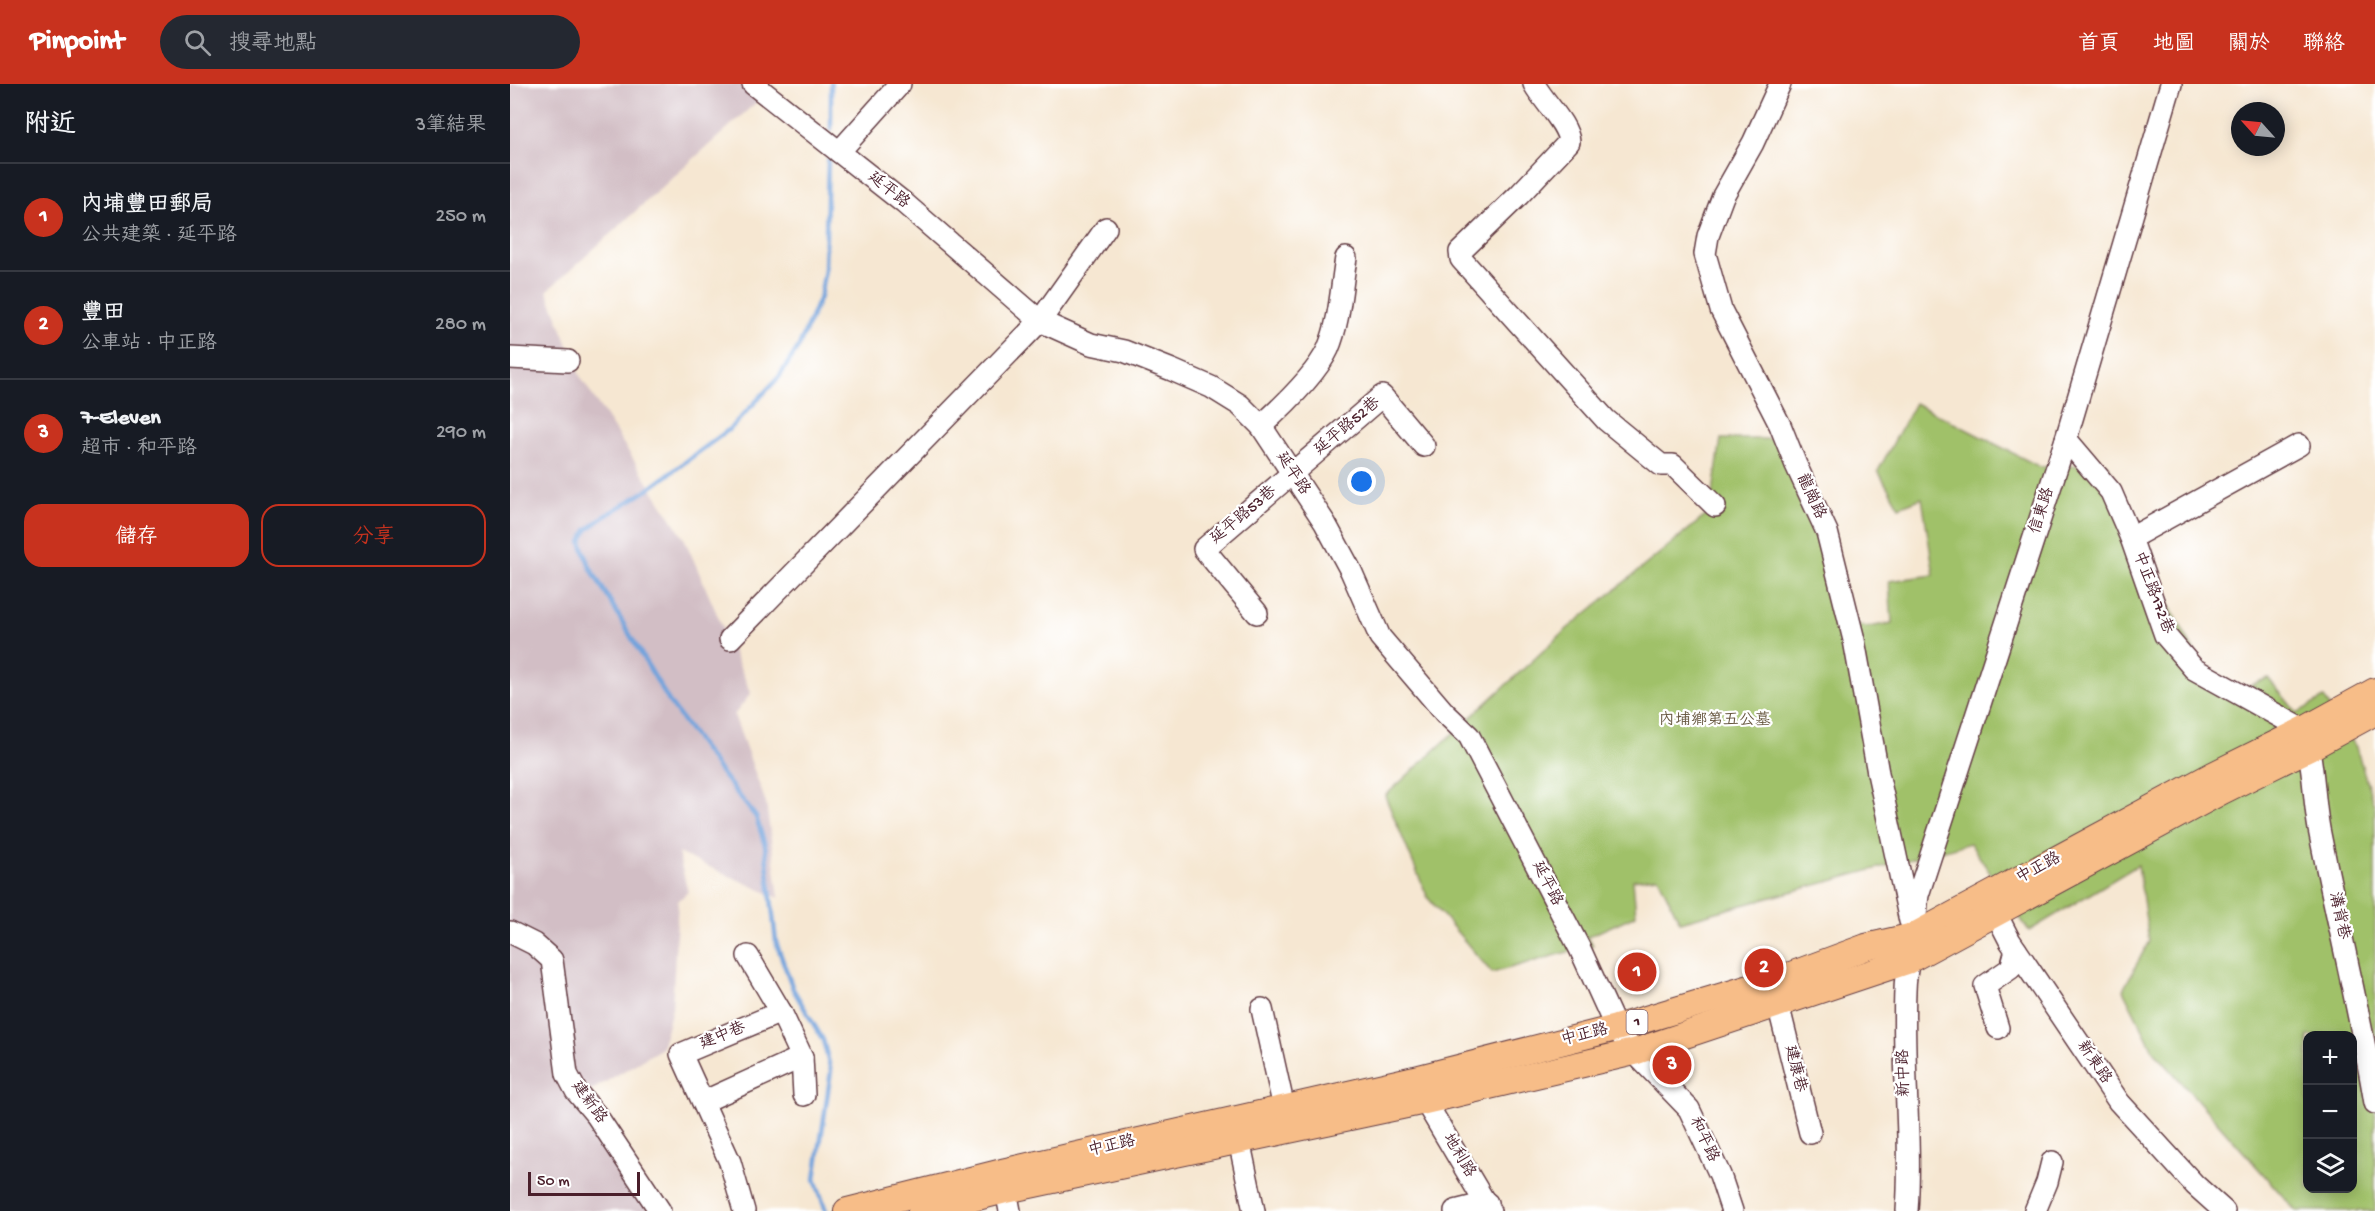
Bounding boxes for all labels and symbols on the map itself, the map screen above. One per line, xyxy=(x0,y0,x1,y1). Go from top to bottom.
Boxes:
north arrow xyxy=(2231,102,2285,156)
street label: 延平路 xyxy=(863,167,914,213)
street label: 延平路52巷 xyxy=(1310,392,1385,460)
street label: 延平路 xyxy=(1271,448,1315,499)
your location xyxy=(1347,467,1376,496)
street label: 龍崗路 xyxy=(1791,470,1831,523)
street label: 延平路53巷 xyxy=(1206,481,1281,549)
street label: 信東路 xyxy=(2025,485,2059,537)
street label: 中正路172巷 xyxy=(2128,548,2178,637)
park label: 內埔鄉第五公墓 xyxy=(1659,710,1771,731)
street label: 中正路 xyxy=(2012,848,2065,889)
street label: 延平路 xyxy=(1527,857,1567,910)
street label: 溝背巷 xyxy=(2324,890,2354,941)
pin: 2 xyxy=(1744,946,1784,990)
pin: 1 xyxy=(1618,950,1656,994)
road number: 1 xyxy=(1626,1010,1648,1034)
street label: 建中巷 xyxy=(696,1017,749,1055)
street label: 中正路 xyxy=(1559,1019,1611,1051)
street label: 新東路 xyxy=(2072,1037,2116,1088)
pin: 3 xyxy=(1652,1042,1692,1088)
street label: 建康巷 xyxy=(1779,1043,1811,1095)
street label: 新中路 xyxy=(1893,1049,1915,1097)
street label: 建新路 xyxy=(566,1077,611,1128)
street label: 和平路 xyxy=(1684,1113,1724,1166)
street label: 地利路 xyxy=(1437,1129,1480,1181)
street label: 中正路 xyxy=(1086,1130,1138,1162)
scale bar xyxy=(528,1169,640,1196)

